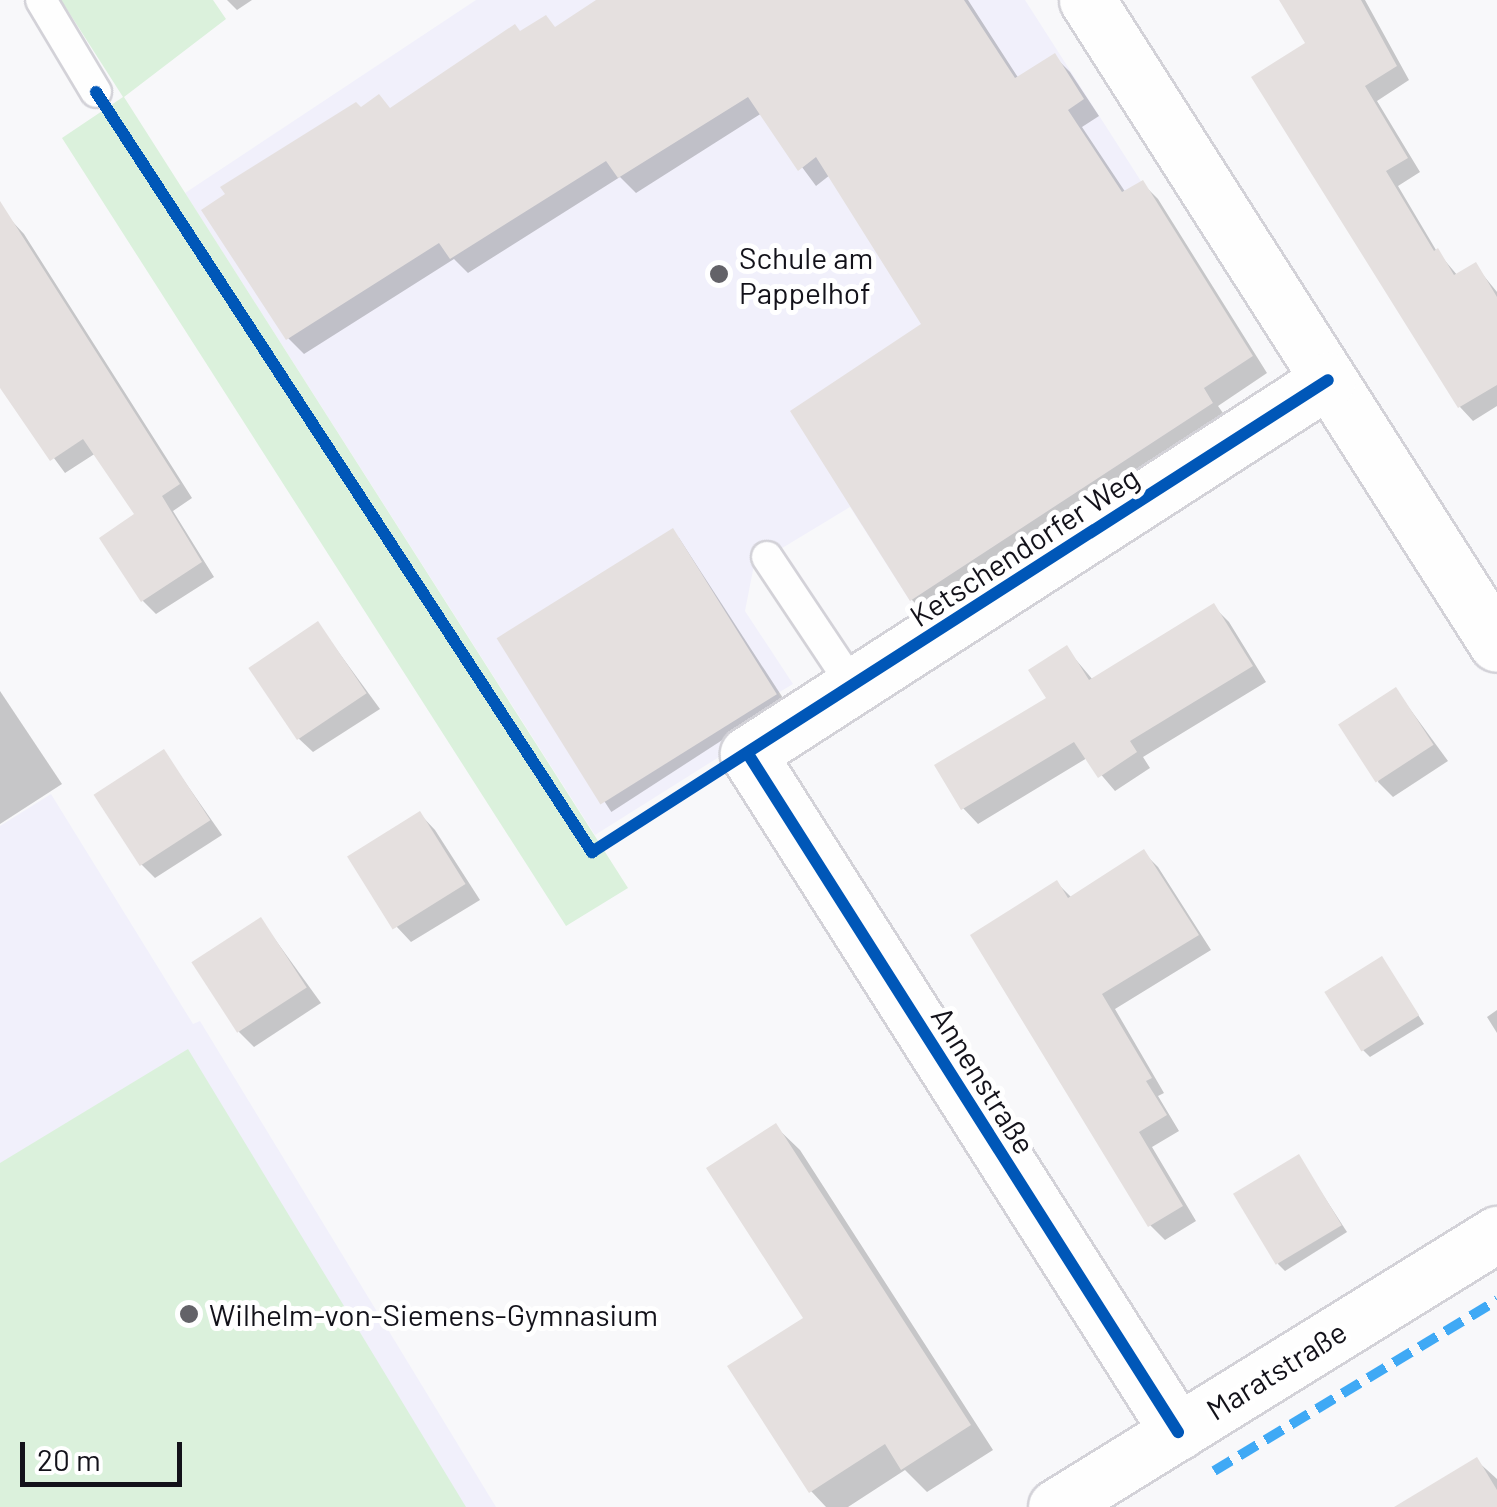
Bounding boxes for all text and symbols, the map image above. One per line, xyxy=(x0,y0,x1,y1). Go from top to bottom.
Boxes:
place label: Schule am Pappelhof xyxy=(739,239,873,310)
marker: Schule am Pappelhof xyxy=(708,263,730,285)
street label: Ketschendorfer Weg xyxy=(903,459,1145,633)
street label: Annenstraße xyxy=(925,1000,1043,1160)
place label: Wilhelm-von-Siemens-Gymnasium xyxy=(209,1296,658,1332)
marker: Wilhelm-von-Siemens-Gymnasium xyxy=(178,1303,200,1325)
street label: Maratstraße xyxy=(1199,1313,1353,1427)
scale bar xyxy=(25,1422,188,1484)
text: 20 m xyxy=(37,1441,101,1477)

